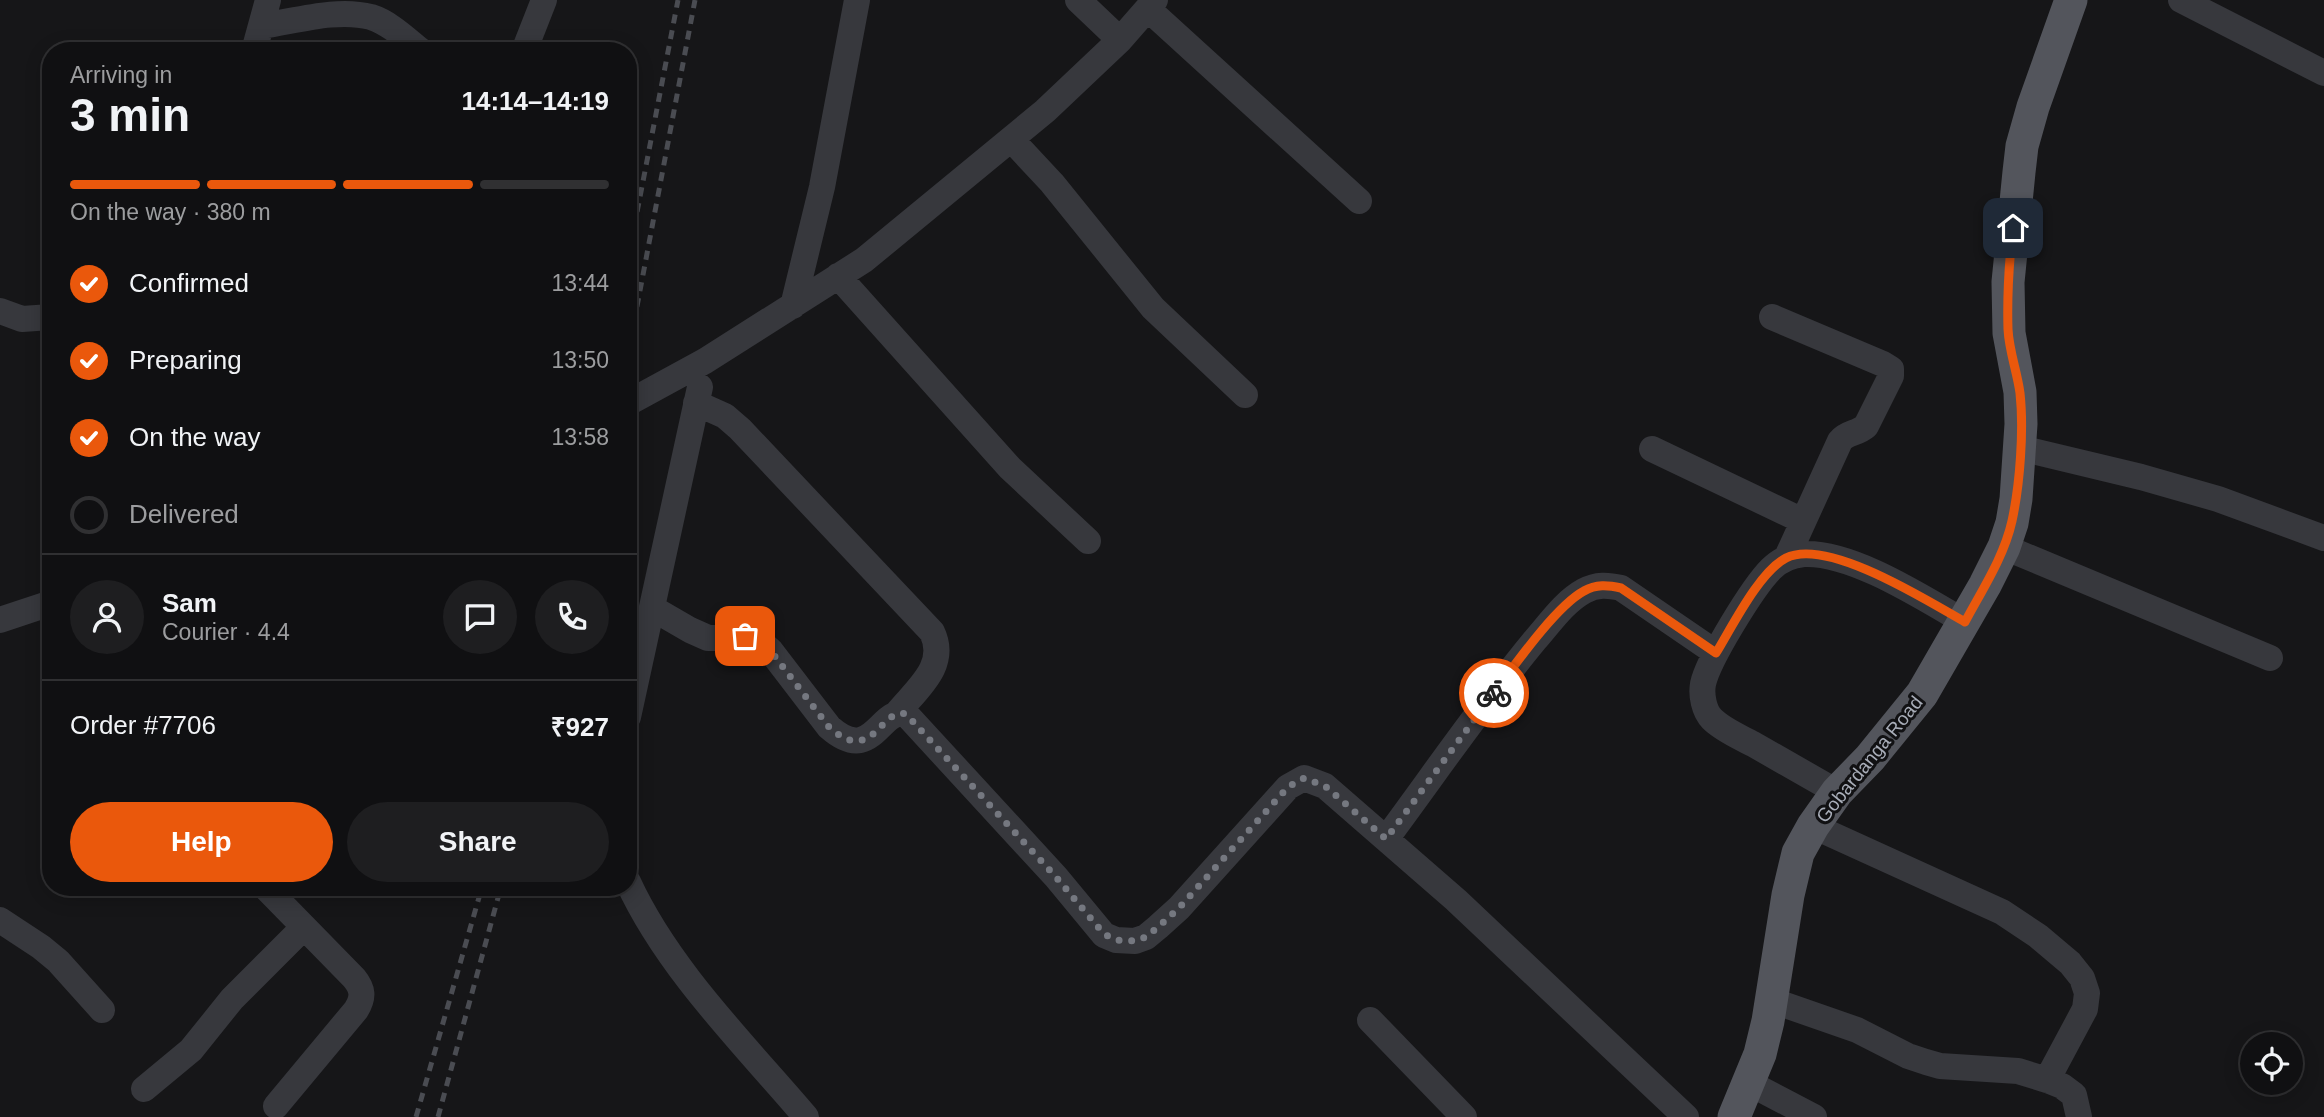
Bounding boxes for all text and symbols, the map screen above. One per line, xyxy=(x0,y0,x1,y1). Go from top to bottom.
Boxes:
text: Arriving in xyxy=(70,62,172,88)
text: 14:14–14:19 xyxy=(462,86,609,116)
text: 3 min xyxy=(70,89,190,141)
pin xyxy=(1983,198,2043,258)
text: On the way · 380 m xyxy=(70,199,271,225)
icon: home xyxy=(1994,209,2032,247)
icon: check xyxy=(70,265,108,303)
text: Confirmed xyxy=(129,268,249,298)
text: 13:44 xyxy=(551,270,609,296)
icon: check xyxy=(70,342,108,380)
text: Preparing xyxy=(129,345,242,375)
text: 13:50 xyxy=(551,347,609,373)
icon: check xyxy=(70,419,108,457)
text: On the way xyxy=(129,422,261,452)
text: 13:58 xyxy=(551,424,609,450)
text: Delivered xyxy=(129,499,239,529)
button: person xyxy=(70,580,144,654)
button: chat xyxy=(443,580,517,654)
button: phone xyxy=(535,580,609,654)
text: Sam xyxy=(162,588,217,618)
pin xyxy=(715,606,775,666)
icon: bag xyxy=(726,617,764,655)
text: Courier · 4.4 xyxy=(162,619,290,645)
courier xyxy=(1459,658,1529,728)
icon: bike xyxy=(1475,674,1513,712)
street label: Gobardanga Road xyxy=(1812,692,1927,827)
text: Order #7706 xyxy=(70,710,216,740)
text: ₹927 xyxy=(551,712,609,742)
button: Help xyxy=(70,802,333,882)
button: Share xyxy=(347,802,609,882)
map controls xyxy=(2240,1032,2303,1095)
button: locate xyxy=(2240,1032,2303,1095)

